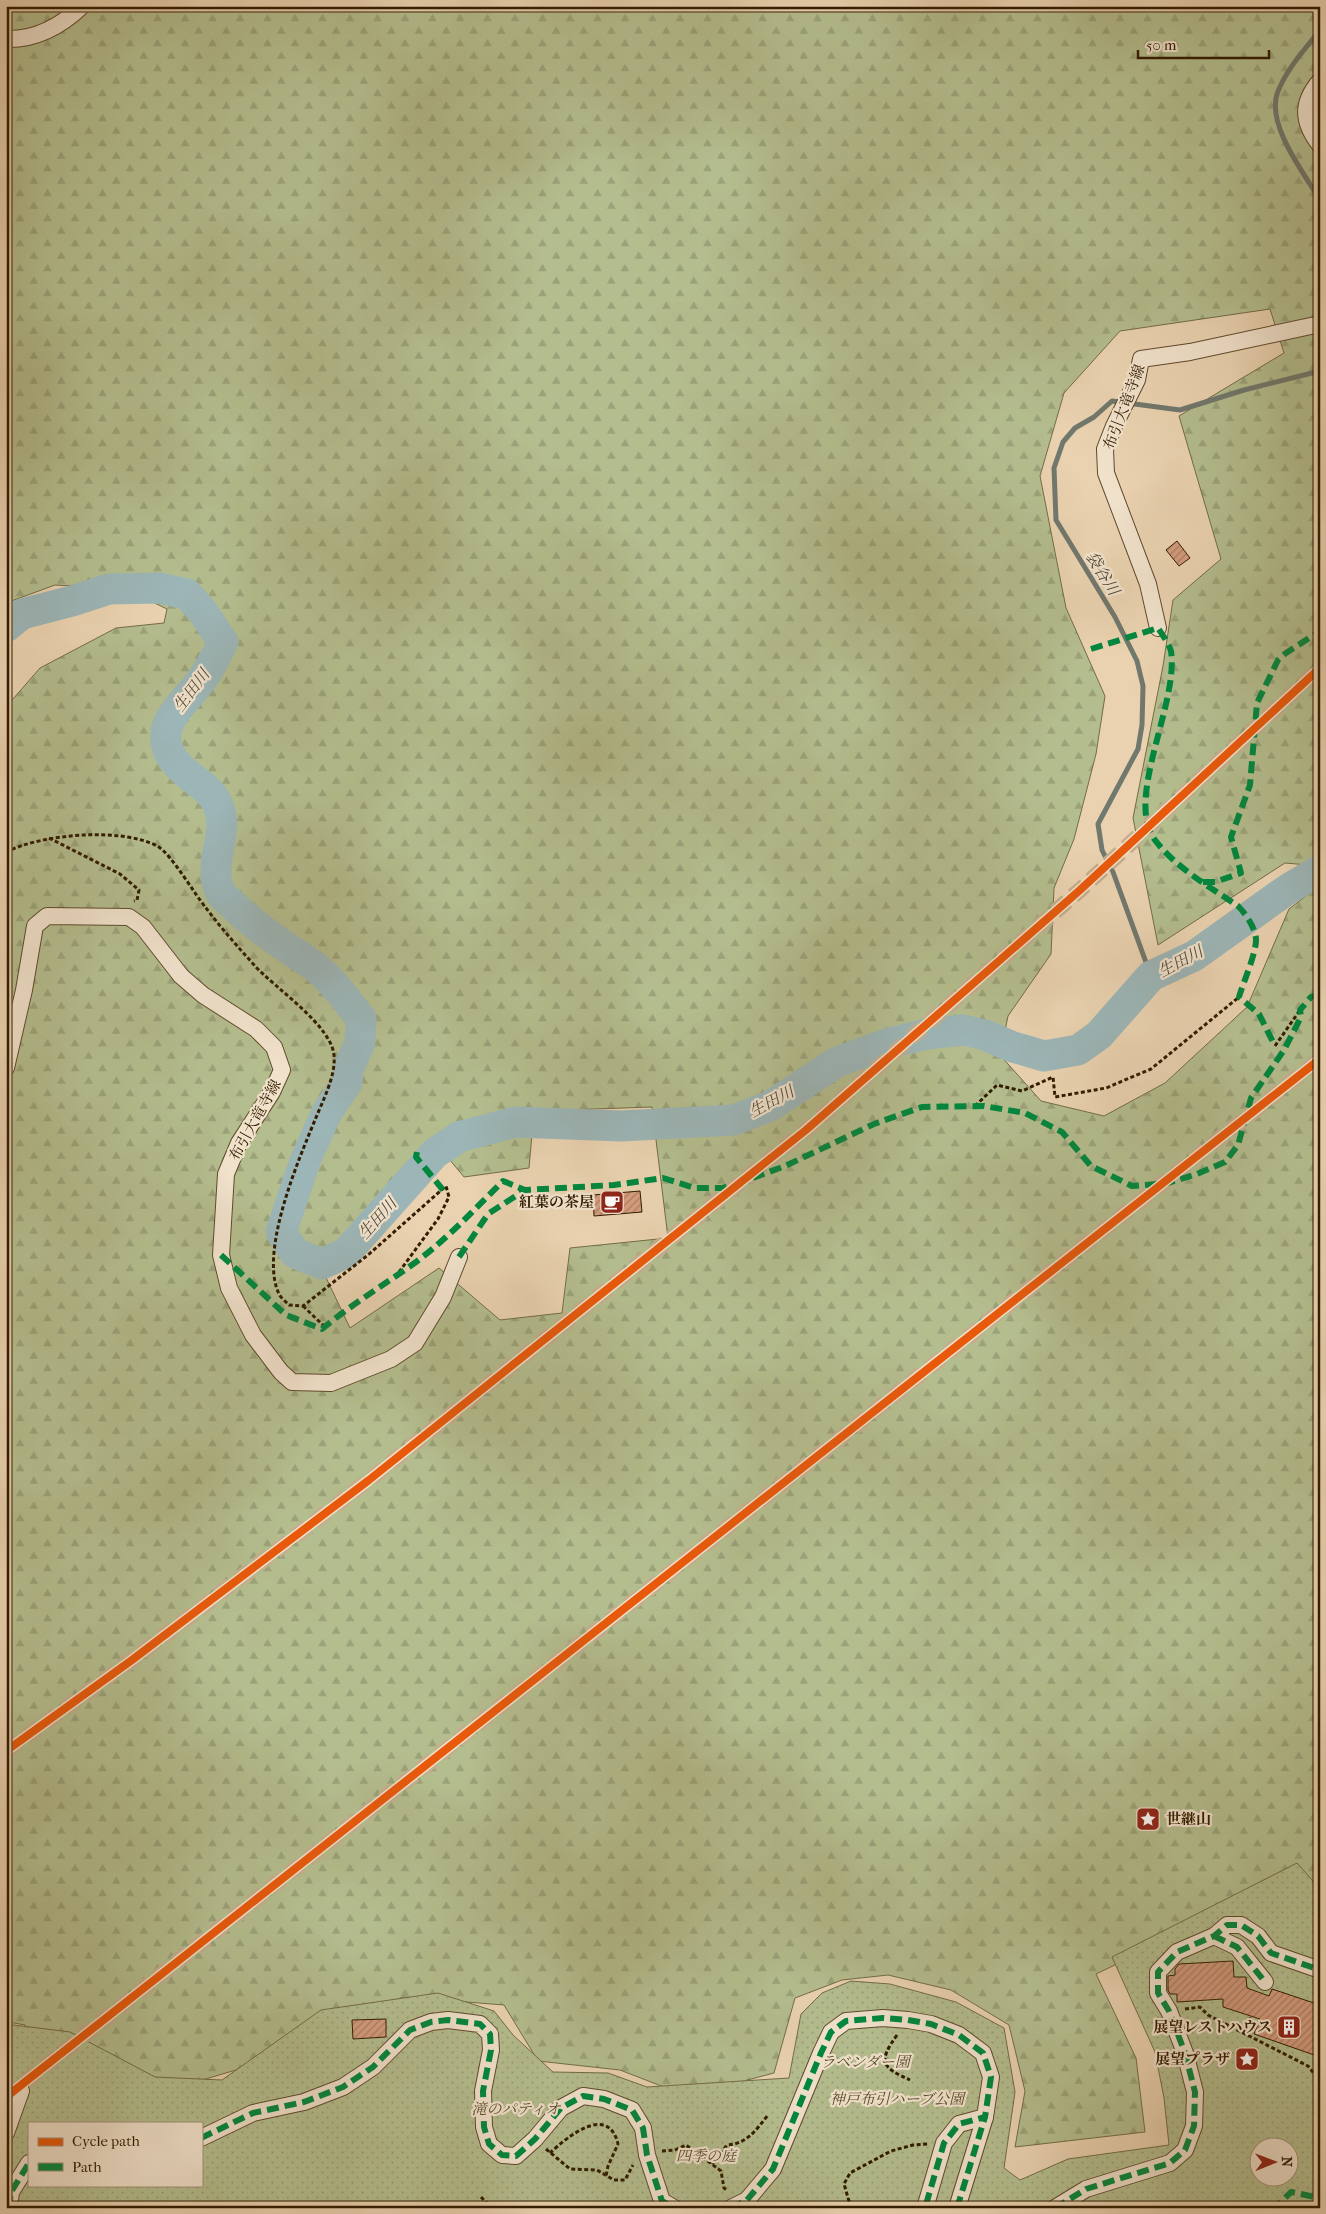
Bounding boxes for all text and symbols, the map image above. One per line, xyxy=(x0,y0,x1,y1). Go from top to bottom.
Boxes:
scale bar xyxy=(1138,28,1270,60)
text: 50 m xyxy=(1146,36,1177,54)
street label: 布引大竜寺線 xyxy=(1099,362,1149,452)
water label: 袋谷川 xyxy=(1082,548,1124,600)
water label: 生田川 xyxy=(169,664,215,715)
water label: 生田川 xyxy=(1155,941,1208,981)
street label: 布引大竜寺線 xyxy=(225,1076,285,1164)
water label: 生田川 xyxy=(746,1081,799,1121)
cafe icon: 紅葉の茶屋 xyxy=(599,1189,625,1215)
water label: 生田川 xyxy=(354,1193,402,1243)
place label: 紅葉の茶屋 xyxy=(519,1193,594,1211)
place icon: 世継山 xyxy=(1135,1806,1161,1832)
place label: 世継山 xyxy=(1166,1810,1211,1828)
building icon: 展望レストハウス xyxy=(1276,2014,1302,2040)
place label: 展望レストハウス xyxy=(1153,2018,1272,2036)
place icon: 展望プラザ xyxy=(1234,2046,1260,2072)
place label: 展望プラザ xyxy=(1155,2050,1230,2068)
park label: ラベンダー園 xyxy=(820,2053,913,2071)
park label: 神戸布引ハーブ公園 xyxy=(830,2090,967,2108)
park label: 滝のパティオ xyxy=(472,2100,561,2118)
legend xyxy=(28,2122,202,2186)
text: Cycle path xyxy=(72,2132,140,2150)
north arrow xyxy=(1248,2136,1298,2186)
park label: 四季の庭 xyxy=(676,2147,738,2165)
text: N xyxy=(1278,2156,1295,2168)
text: Path xyxy=(72,2158,102,2176)

